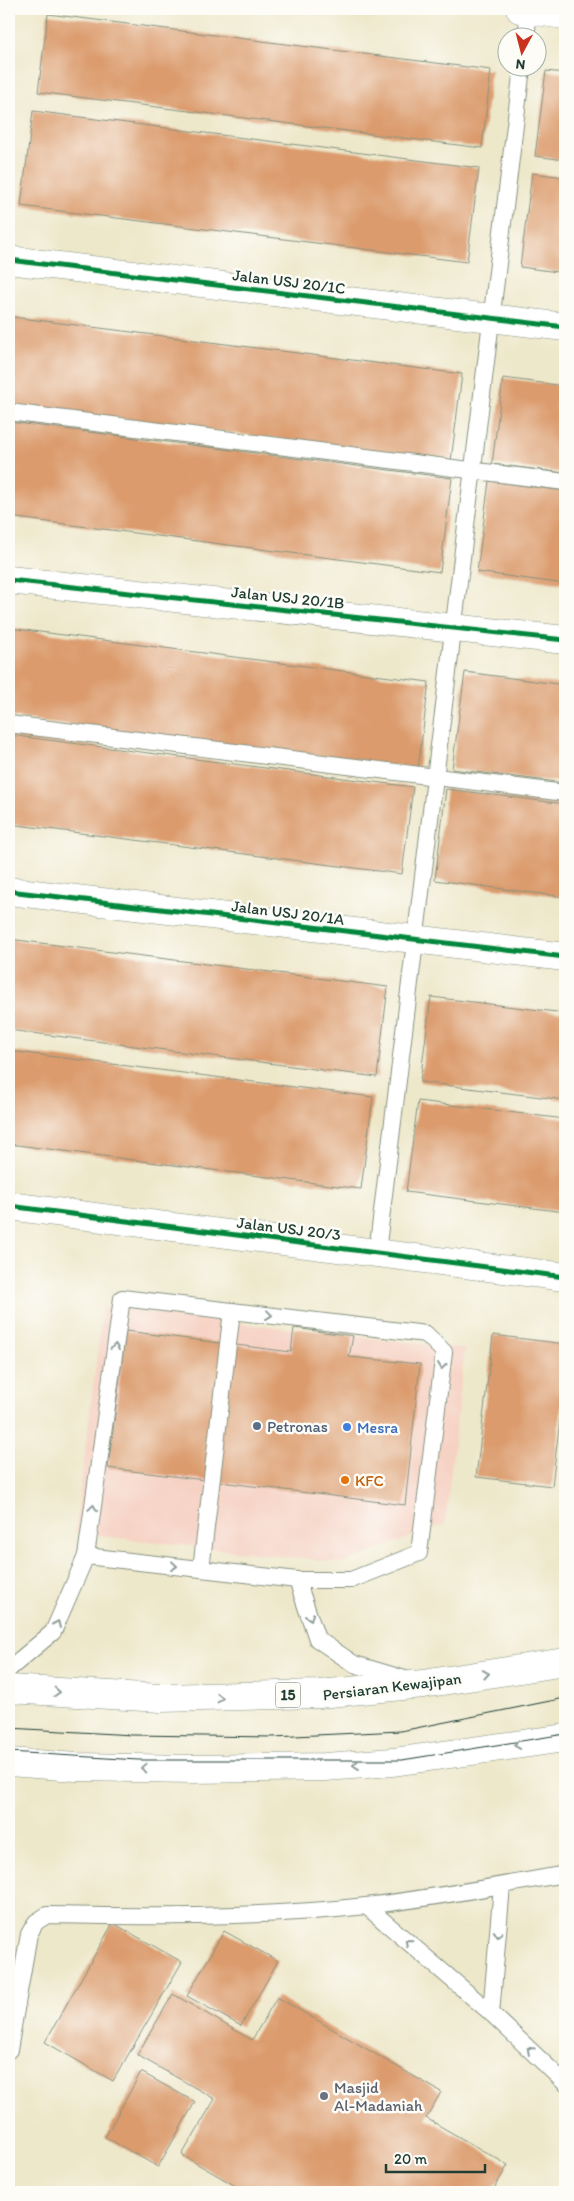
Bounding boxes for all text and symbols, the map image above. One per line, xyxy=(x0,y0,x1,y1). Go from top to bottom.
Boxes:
north arrow xyxy=(496,28,546,78)
text: N xyxy=(515,55,526,73)
street label: Jalan USJ 20/1C xyxy=(231,265,346,298)
street label: Jalan USJ 20/1B xyxy=(230,582,345,613)
street label: Jalan USJ 20/1A xyxy=(230,896,345,929)
street label: Jalan USJ 20/3 xyxy=(236,1213,342,1244)
one-way arrow xyxy=(265,1309,273,1320)
one-way arrow xyxy=(109,1343,120,1351)
one-way arrow xyxy=(437,1362,448,1370)
place label: Petronas xyxy=(267,1417,328,1436)
place label: Mesra xyxy=(357,1418,398,1437)
marker: Petronas xyxy=(251,1420,263,1432)
marker: Mesra xyxy=(341,1421,353,1433)
place label: KFC xyxy=(355,1471,384,1490)
marker: KFC xyxy=(339,1474,351,1486)
one-way arrow xyxy=(87,1504,98,1512)
one-way arrow xyxy=(171,1560,179,1571)
one-way arrow xyxy=(304,1612,314,1621)
one-way arrow xyxy=(50,1620,61,1629)
street label: Persiaran Kewajipan xyxy=(322,1669,463,1704)
one-way arrow xyxy=(482,1670,490,1680)
road number: 15 xyxy=(276,1682,300,1708)
one-way arrow xyxy=(54,1686,62,1697)
one-way arrow xyxy=(216,1692,224,1703)
one-way arrow xyxy=(513,1739,521,1750)
one-way arrow xyxy=(351,1759,359,1770)
one-way arrow xyxy=(140,1763,148,1773)
one-way arrow xyxy=(493,1931,504,1939)
one-way arrow xyxy=(405,1939,414,1948)
one-way arrow xyxy=(526,2047,535,2056)
place label: Masjid Al-Madaniah xyxy=(334,2078,423,2115)
marker: Masjid Al-Madaniah xyxy=(318,2090,330,2102)
scale bar xyxy=(386,2141,485,2173)
text: 20 m xyxy=(394,2150,428,2168)

